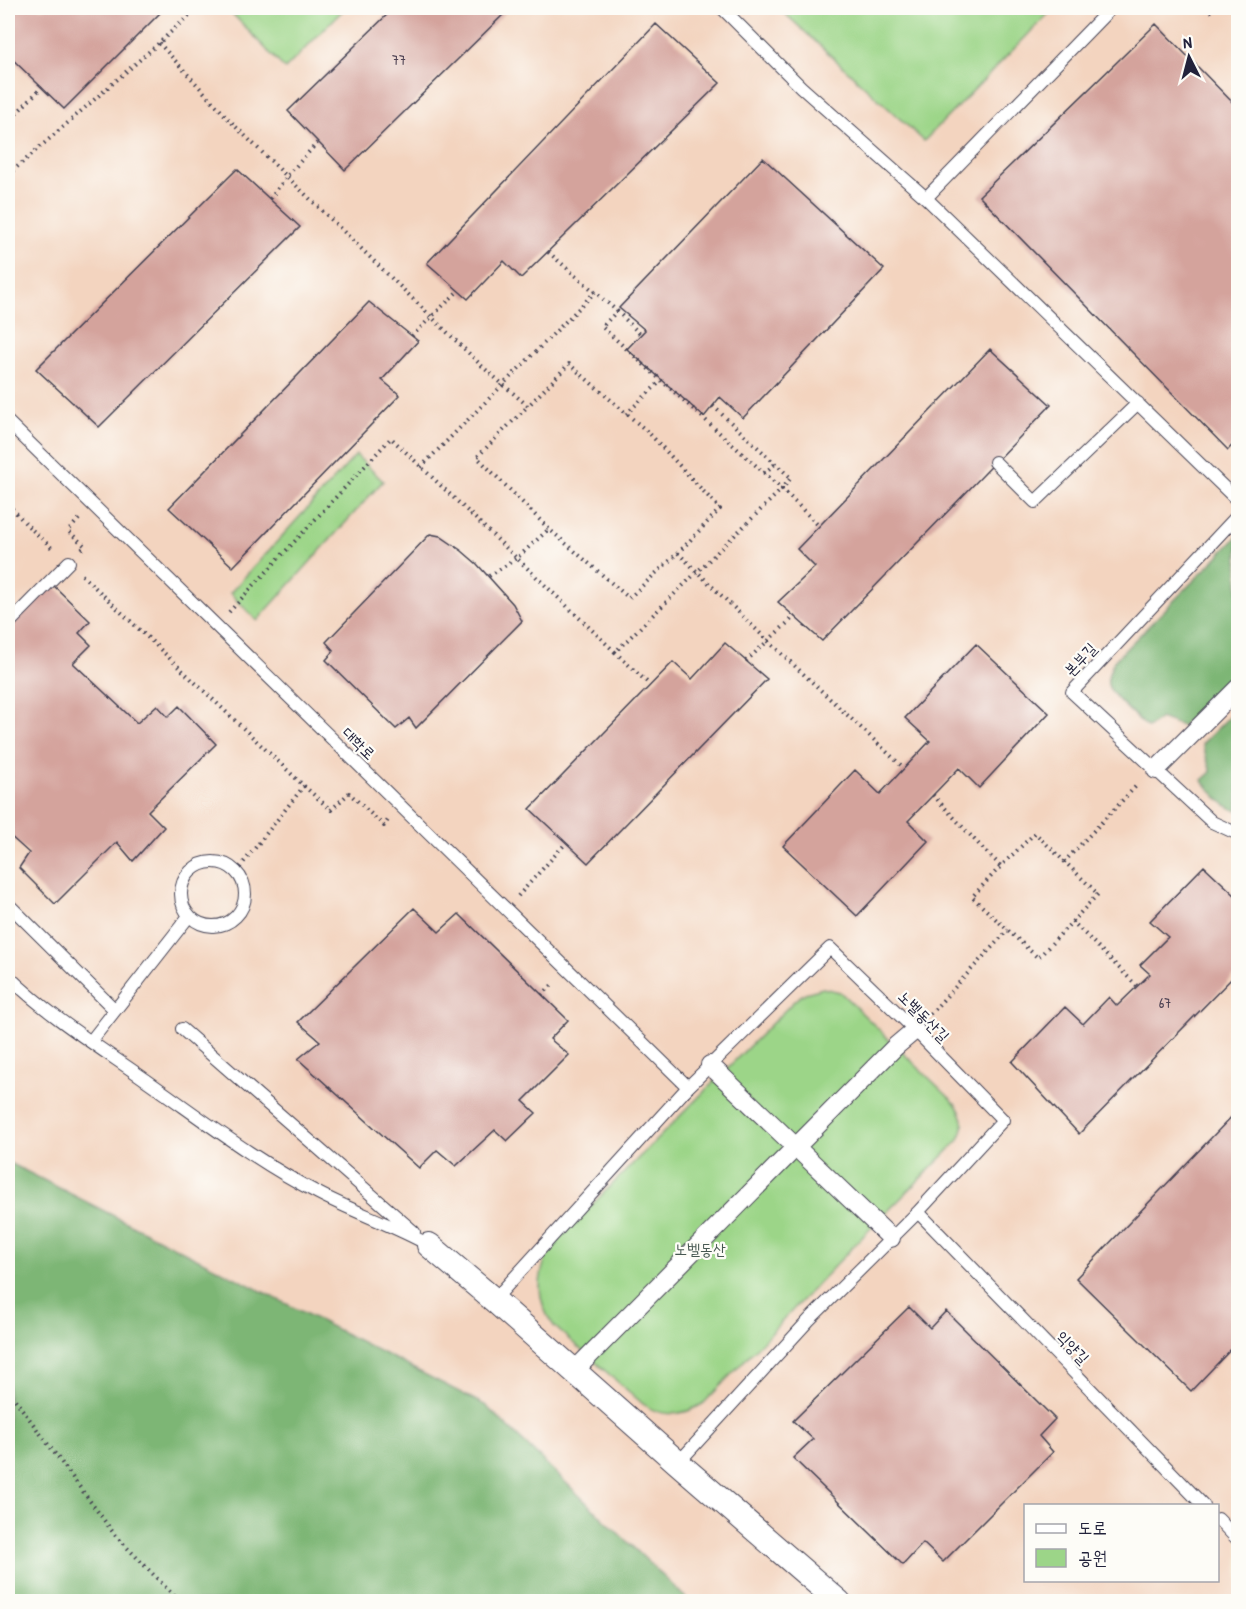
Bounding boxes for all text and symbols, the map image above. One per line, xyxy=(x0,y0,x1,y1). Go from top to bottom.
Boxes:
north arrow xyxy=(1159,27,1219,87)
text: N xyxy=(1182,31,1193,53)
house number: 77 xyxy=(392,50,406,69)
street label: 본부길 xyxy=(1059,637,1101,681)
street label: 대학로 xyxy=(337,722,381,764)
street label: 노벨동산길 xyxy=(893,985,955,1047)
house number: 67 xyxy=(1159,993,1171,1012)
park label: 노벨동산 xyxy=(674,1238,726,1260)
street label: 익양길 xyxy=(1052,1325,1094,1369)
legend xyxy=(1024,1504,1219,1582)
text: 도로 xyxy=(1078,1515,1107,1540)
text: 공원 xyxy=(1078,1545,1107,1570)

